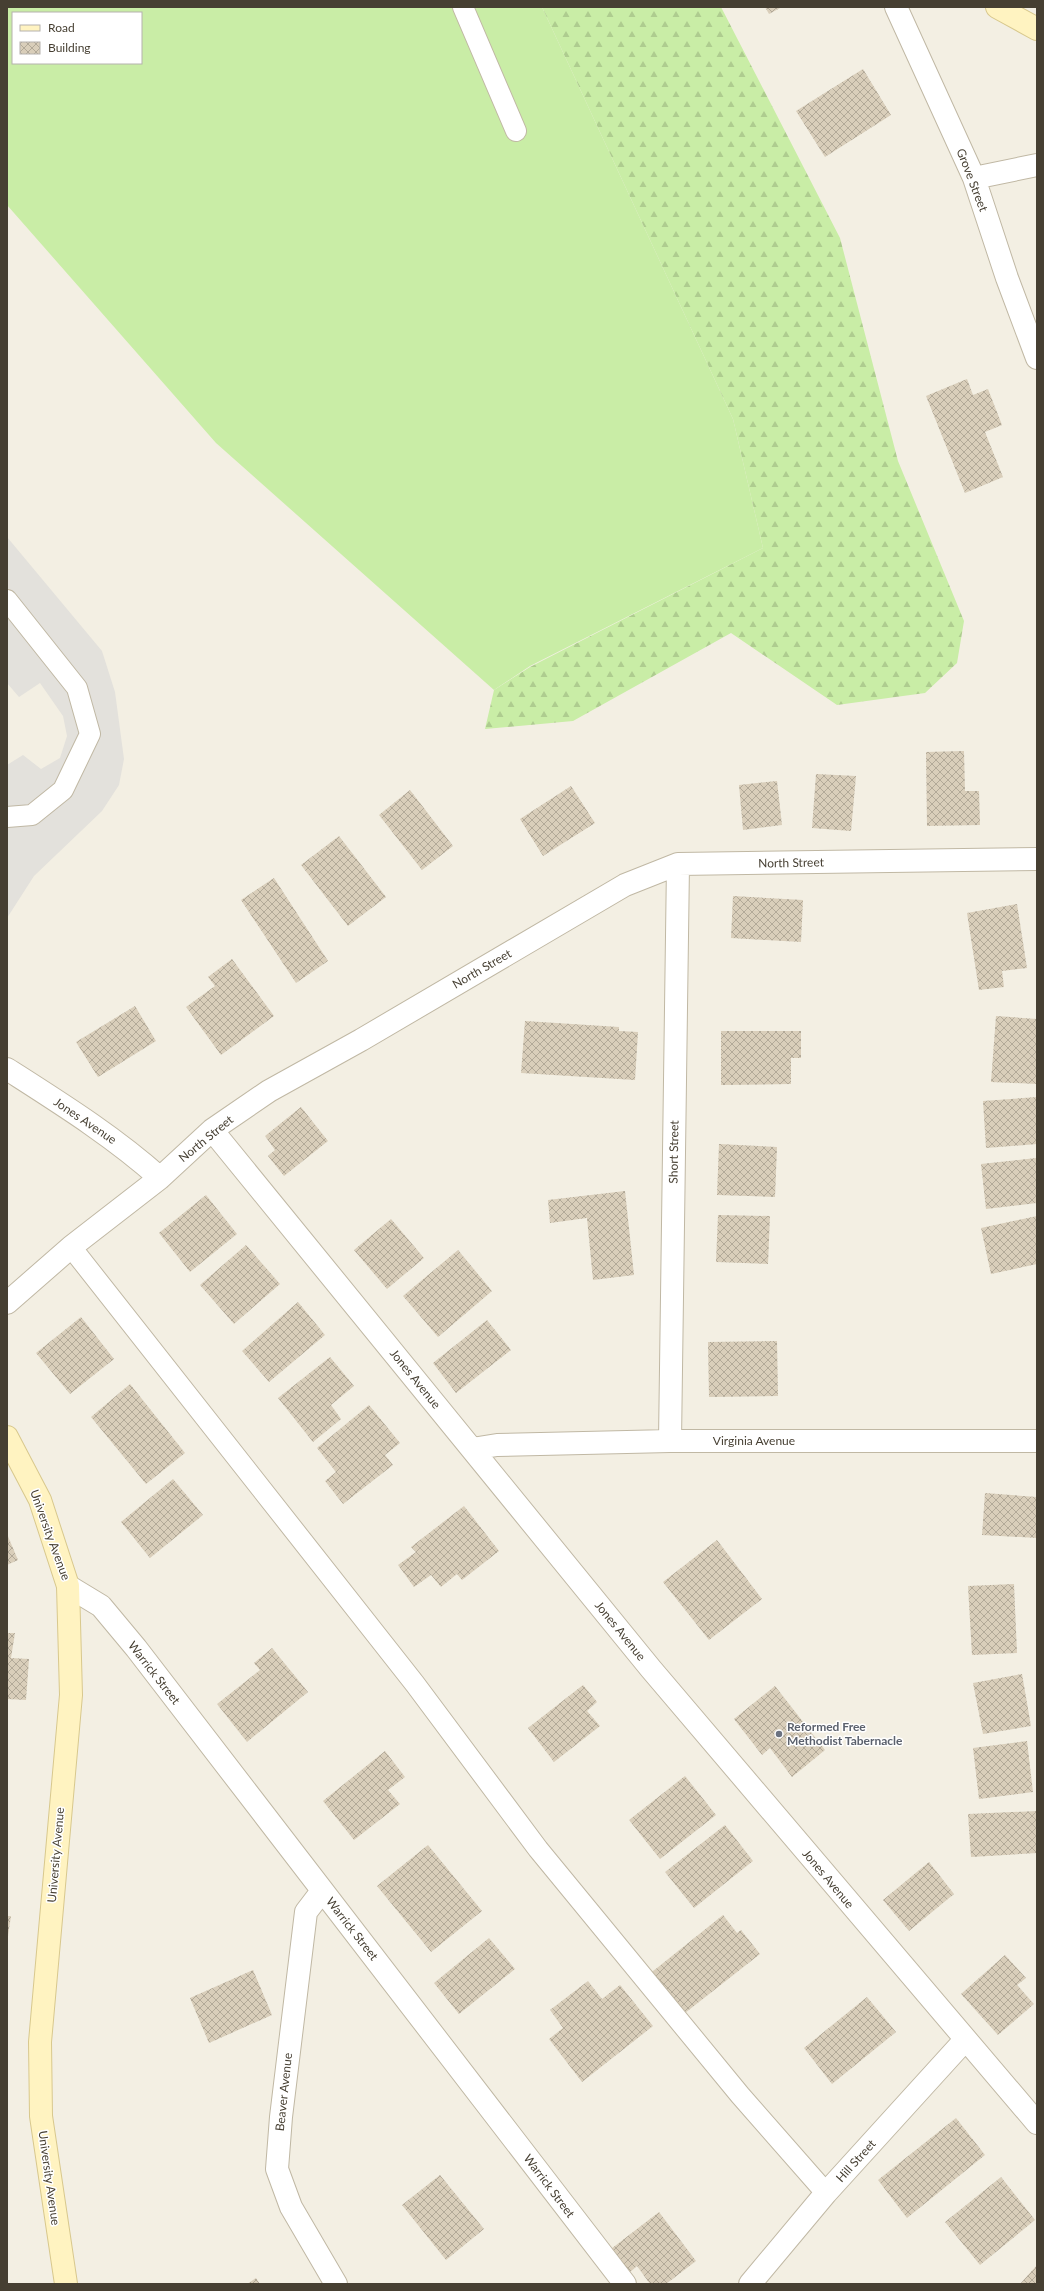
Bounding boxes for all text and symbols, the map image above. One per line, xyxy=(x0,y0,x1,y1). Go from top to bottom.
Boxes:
legend xyxy=(12,12,142,64)
text: Road xyxy=(48,20,75,35)
text: Building xyxy=(48,40,91,55)
street label: Grove Street xyxy=(954,146,992,214)
street label: North Street xyxy=(758,854,825,871)
street label: North Street xyxy=(449,945,515,992)
street label: Jones Avenue xyxy=(51,1094,119,1147)
street label: North Street xyxy=(175,1112,237,1165)
street label: Short Street xyxy=(665,1120,682,1184)
street label: Jones Avenue xyxy=(387,1346,444,1411)
street label: Virginia Avenue xyxy=(713,1433,795,1448)
street label: University Avenue xyxy=(27,1487,74,1582)
street label: Jones Avenue xyxy=(592,1598,649,1663)
street label: Warrick Street xyxy=(125,1638,184,1708)
place label: Reformed Free Methodist Tabernacle xyxy=(787,1719,903,1748)
marker: Reformed Free Methodist Tabernacle xyxy=(774,1729,784,1739)
street label: University Avenue xyxy=(44,1807,67,1903)
street label: Jones Avenue xyxy=(799,1846,857,1911)
street label: Warrick Street xyxy=(323,1894,382,1964)
street label: Beaver Avenue xyxy=(272,2052,295,2132)
street label: University Avenue xyxy=(35,2130,64,2226)
street label: Hill Street xyxy=(833,2136,879,2185)
street label: Warrick Street xyxy=(521,2151,579,2221)

